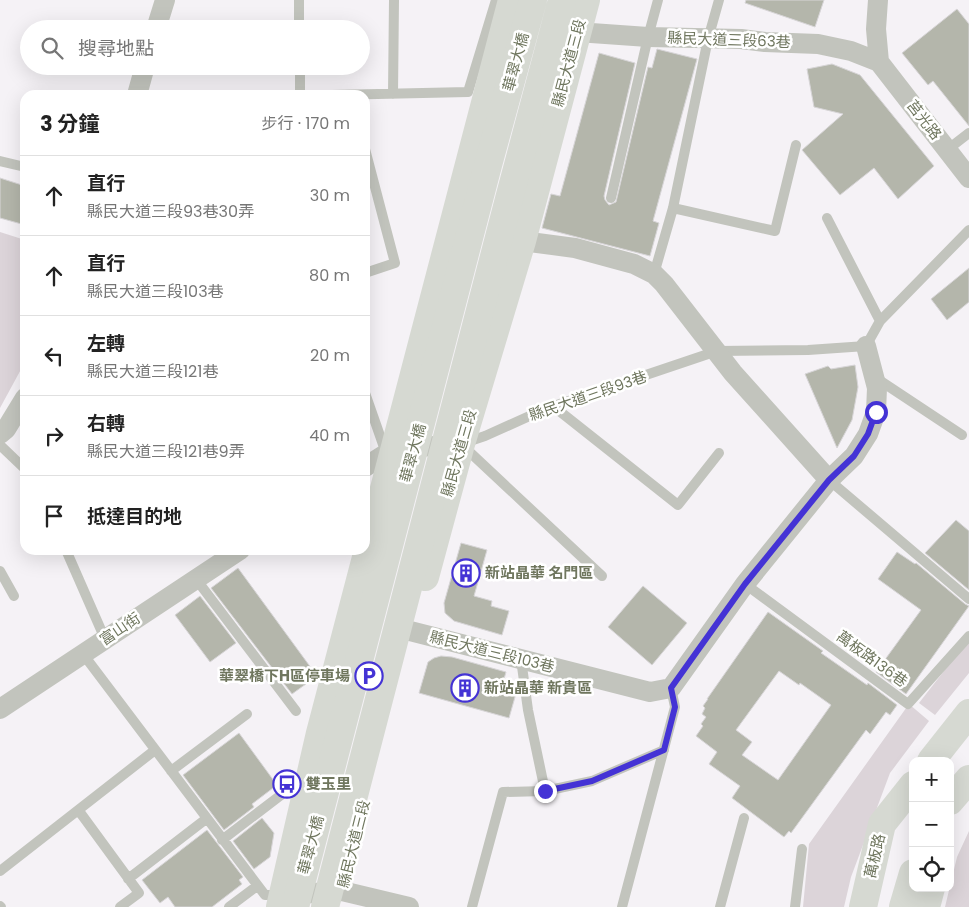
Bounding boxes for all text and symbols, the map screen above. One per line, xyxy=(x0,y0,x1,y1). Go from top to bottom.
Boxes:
street label: 縣民大道三段 xyxy=(547,17,590,109)
search box xyxy=(20,20,370,75)
street label: 縣民大道三段63巷 xyxy=(667,27,791,52)
street label: 華翠大橋 xyxy=(498,30,533,94)
icon: search xyxy=(38,34,66,62)
text: 搜尋地點 xyxy=(78,35,154,62)
street label: 莒光路 xyxy=(902,95,947,144)
text: 3 分鐘 xyxy=(40,109,99,138)
text: 步行 · 170 m xyxy=(261,112,350,135)
text: 直行 xyxy=(87,170,125,197)
icon: ahead xyxy=(40,182,68,210)
text: 30 m xyxy=(310,184,350,207)
text: 縣民大道三段93巷30弄 xyxy=(87,200,254,223)
text: 直行 xyxy=(87,250,125,277)
icon: ahead xyxy=(40,262,68,290)
text: 80 m xyxy=(309,264,350,287)
text: 縣民大道三段103巷 xyxy=(87,280,224,303)
text: 左轉 xyxy=(87,330,125,357)
icon: left xyxy=(40,342,68,370)
text: 20 m xyxy=(310,344,350,367)
text: 縣民大道三段121巷 xyxy=(87,360,218,383)
street label: 縣民大道三段93巷 xyxy=(526,366,650,426)
route start xyxy=(865,401,888,424)
street label: 縣民大道三段 xyxy=(436,407,481,499)
text: 右轉 xyxy=(87,410,125,437)
street label: 華翠大橋 xyxy=(395,421,430,485)
icon: right xyxy=(40,422,68,450)
text: 40 m xyxy=(309,424,350,447)
text: 縣民大道三段121巷9弄 xyxy=(87,440,245,463)
icon: arrive xyxy=(40,502,68,530)
text: 抵達目的地 xyxy=(87,503,182,530)
building icon: 新站晶華 名門區 xyxy=(451,558,481,588)
place label: 新站晶華 名門區 xyxy=(485,562,593,583)
street label: 富山街 xyxy=(95,607,144,650)
street label: 縣民大道三段103巷 xyxy=(427,626,557,677)
street label: 萬板路136巷 xyxy=(832,626,912,692)
parking icon: 華翠橋下H區停車場 xyxy=(354,661,384,691)
place label: 華翠橋下H區停車場 xyxy=(219,665,350,686)
building icon: 新站晶華 新貴區 xyxy=(450,673,480,703)
place label: 新站晶華 新貴區 xyxy=(484,677,592,698)
map controls xyxy=(909,757,954,892)
button: + xyxy=(909,757,954,802)
bus stop icon: 雙玉里 xyxy=(272,769,302,799)
place label: 雙玉里 xyxy=(306,773,351,794)
route end xyxy=(534,780,557,803)
street label: 縣民大道三段 xyxy=(332,798,375,890)
button: − xyxy=(909,802,954,847)
street label: 華翠大橋 xyxy=(293,813,328,877)
street label: 萬板路 xyxy=(859,832,890,880)
button: locate xyxy=(909,847,954,892)

